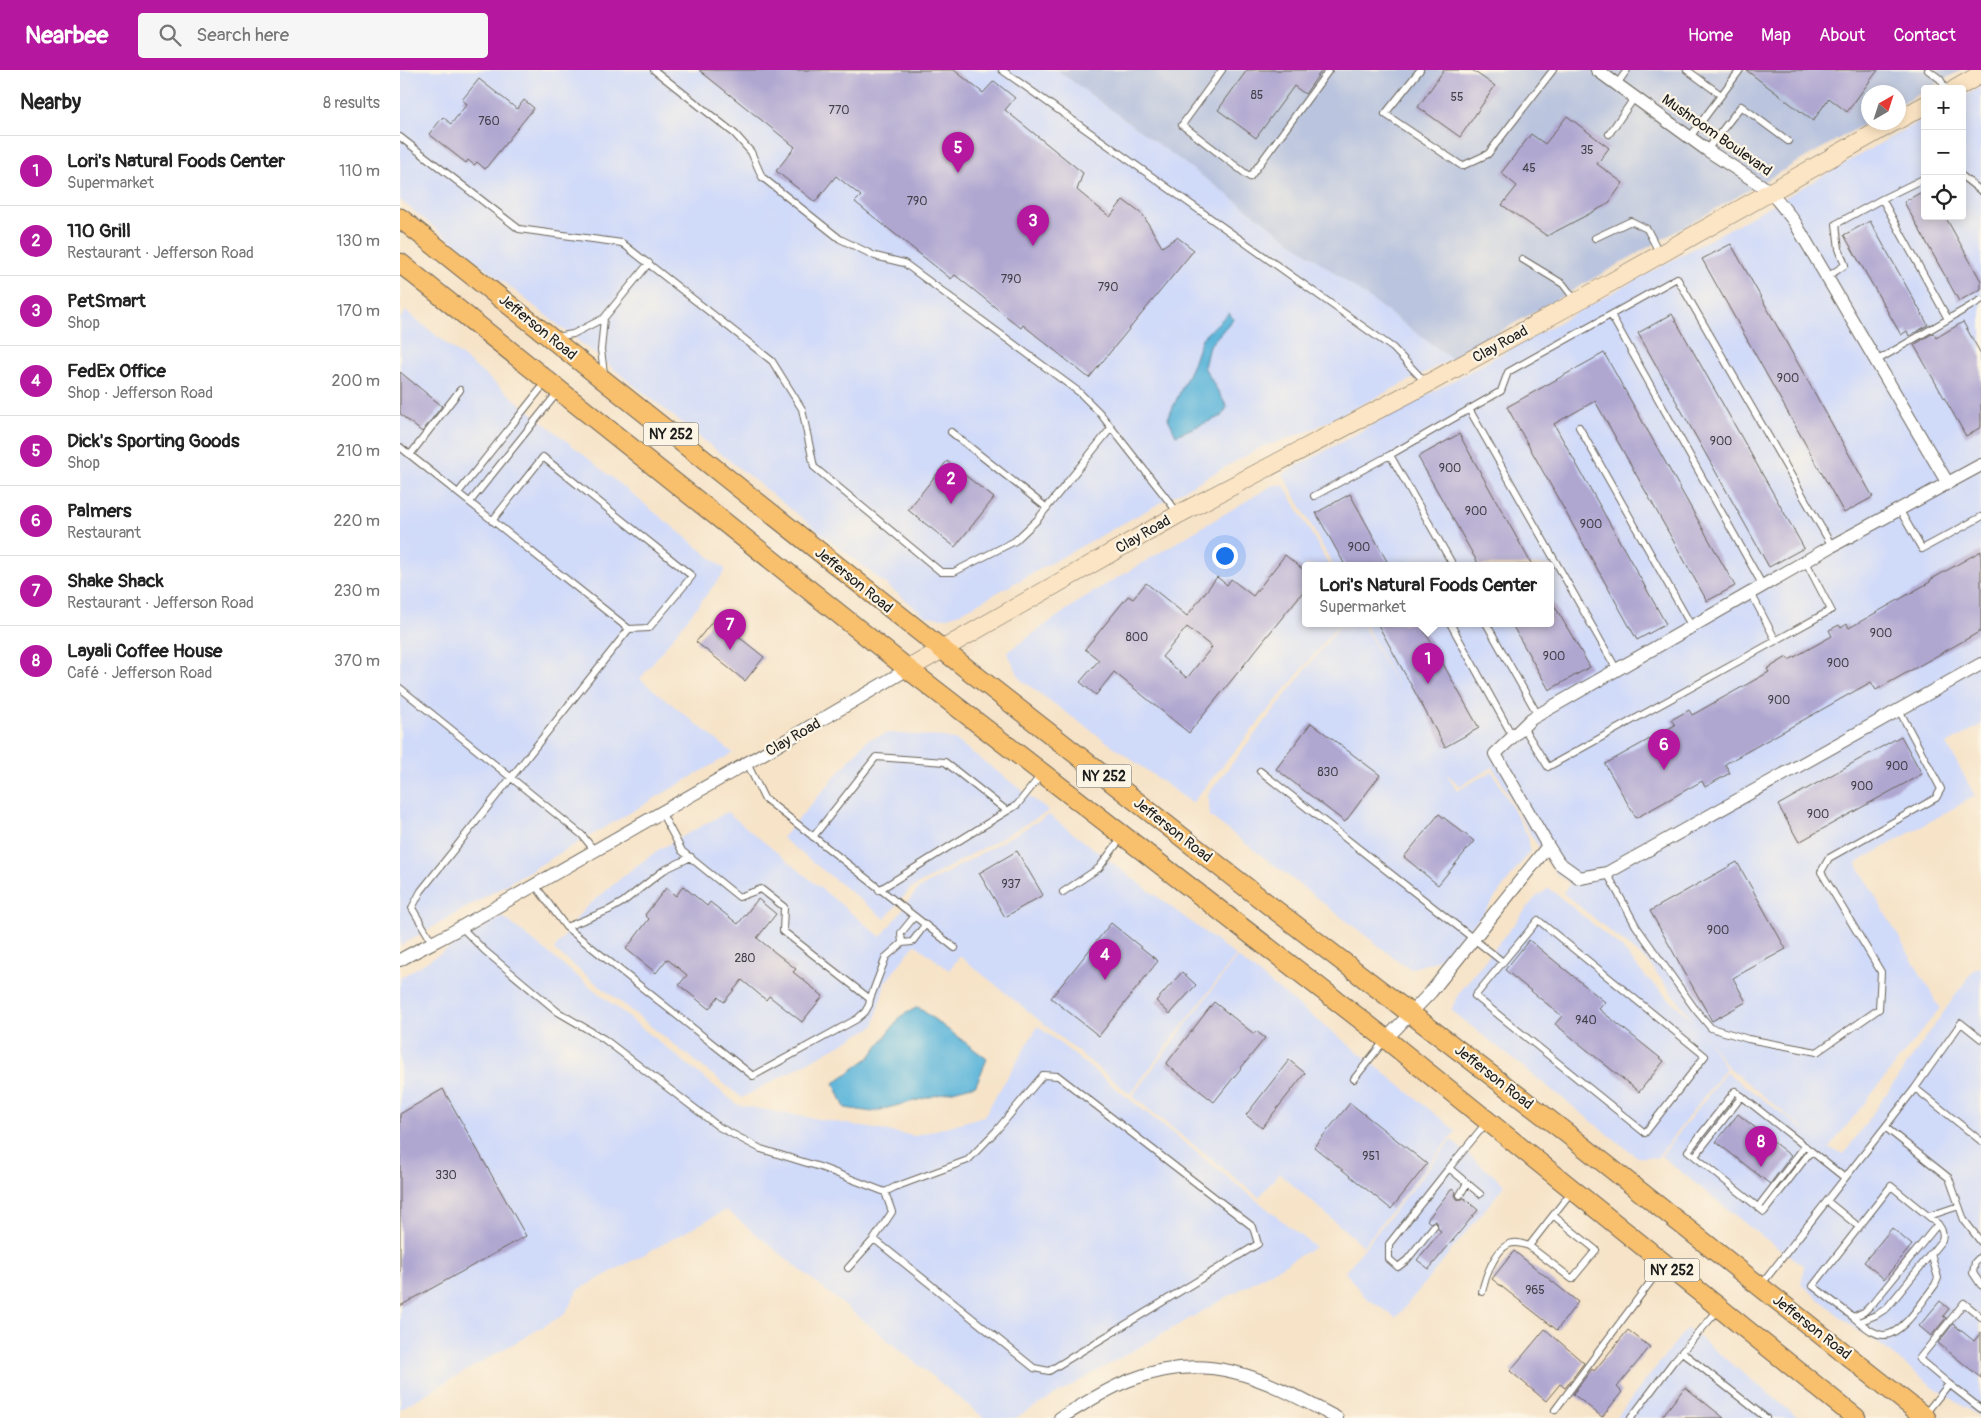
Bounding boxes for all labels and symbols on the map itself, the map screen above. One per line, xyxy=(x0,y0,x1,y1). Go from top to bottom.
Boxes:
north arrow xyxy=(1861,85,1906,130)
house number: 85 xyxy=(1251,88,1263,103)
house number: 55 xyxy=(1450,90,1464,105)
street label: Mushroom Boulevard xyxy=(1658,90,1776,181)
house number: 770 xyxy=(829,103,849,118)
house number: 760 xyxy=(478,114,500,129)
pin: 5 xyxy=(942,132,974,173)
house number: 35 xyxy=(1580,143,1594,158)
house number: 45 xyxy=(1522,161,1536,176)
house number: 790 xyxy=(907,194,927,209)
pin: 3 xyxy=(1017,205,1049,246)
house number: 790 xyxy=(1001,272,1021,287)
house number: 790 xyxy=(1098,280,1118,295)
street label: Jefferson Road xyxy=(495,290,580,365)
street label: Clay Road xyxy=(1469,321,1531,367)
house number: 900 xyxy=(1777,371,1799,386)
road number: NY 252 xyxy=(644,422,698,446)
house number: 900 xyxy=(1710,434,1732,449)
house number: 900 xyxy=(1439,461,1461,476)
pin: 2 xyxy=(935,463,967,504)
house number: 900 xyxy=(1465,504,1487,519)
street label: Clay Road xyxy=(1112,511,1174,558)
house number: 900 xyxy=(1580,517,1602,532)
house number: 900 xyxy=(1348,540,1370,555)
street label: Jefferson Road xyxy=(811,543,896,618)
your location xyxy=(1212,543,1238,569)
pin: 7 xyxy=(714,609,746,650)
house number: 900 xyxy=(1870,626,1892,641)
house number: 800 xyxy=(1126,630,1148,645)
pin: 1 xyxy=(1412,643,1444,684)
house number: 900 xyxy=(1543,649,1565,664)
house number: 900 xyxy=(1827,656,1849,671)
house number: 900 xyxy=(1768,693,1790,708)
street label: Clay Road xyxy=(762,714,824,761)
pin: 6 xyxy=(1648,729,1680,770)
house number: 900 xyxy=(1886,759,1908,774)
road number: NY 252 xyxy=(1076,764,1132,788)
house number: 830 xyxy=(1318,765,1338,780)
house number: 900 xyxy=(1851,779,1873,794)
street label: Jefferson Road xyxy=(1130,794,1216,867)
house number: 900 xyxy=(1807,807,1829,822)
house number: 937 xyxy=(1001,877,1021,892)
house number: 900 xyxy=(1707,923,1729,938)
pin: 4 xyxy=(1089,939,1121,980)
house number: 280 xyxy=(735,951,755,966)
house number: 940 xyxy=(1575,1013,1597,1028)
street label: Jefferson Road xyxy=(1451,1041,1537,1114)
pin: 8 xyxy=(1745,1126,1777,1167)
house number: 951 xyxy=(1362,1149,1380,1164)
house number: 330 xyxy=(435,1168,457,1183)
road number: NY 252 xyxy=(1644,1258,1700,1282)
house number: 965 xyxy=(1525,1283,1545,1298)
street label: Jefferson Road xyxy=(1769,1291,1855,1364)

